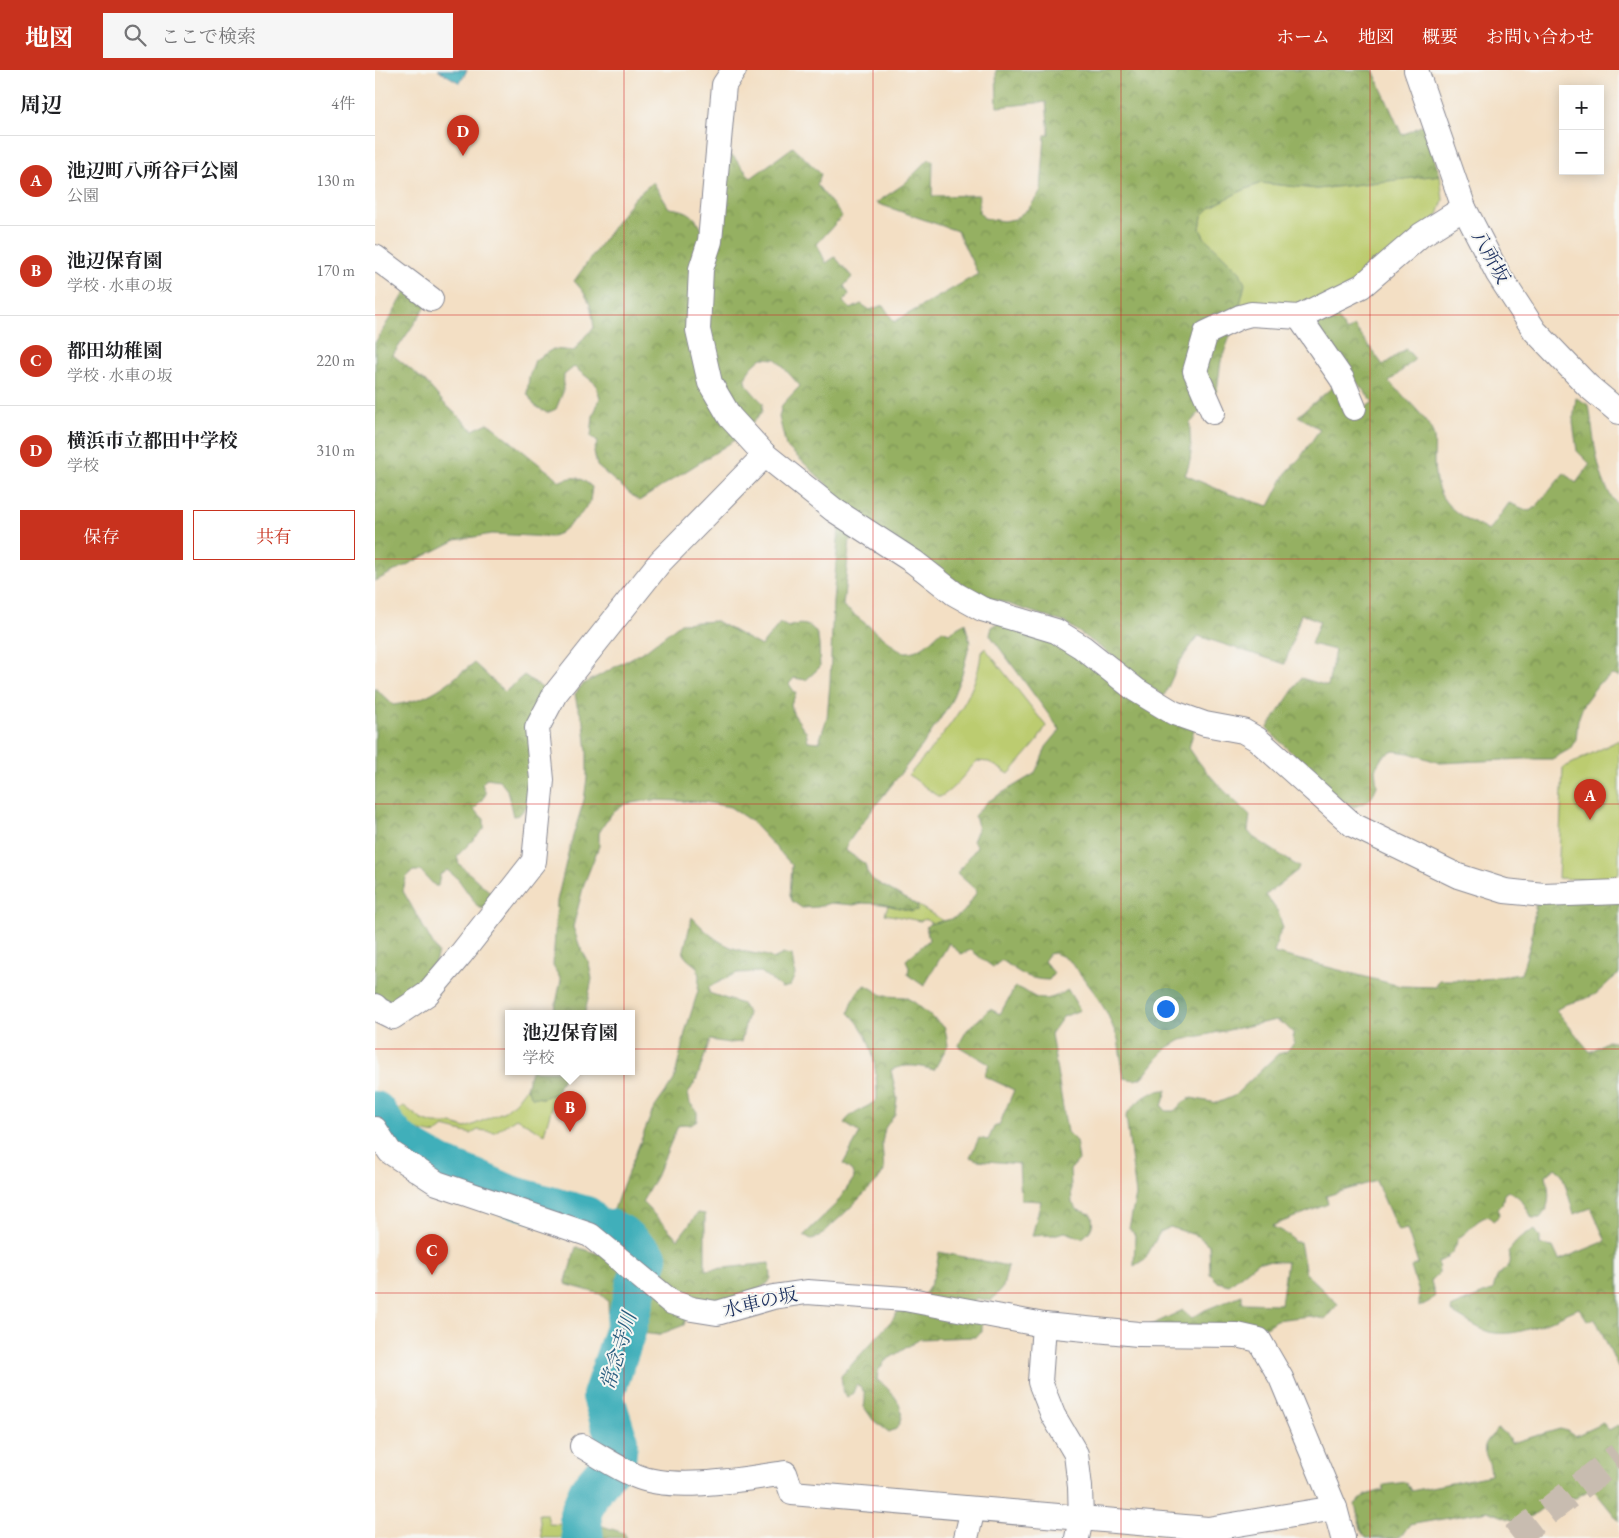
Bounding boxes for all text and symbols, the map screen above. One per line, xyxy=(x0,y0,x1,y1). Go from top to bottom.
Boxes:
search box xyxy=(103,13,453,58)
icon: search xyxy=(121,21,149,49)
text: 地図 xyxy=(25,22,73,53)
text: ここで検索 xyxy=(161,24,256,49)
text: ホーム xyxy=(1276,25,1330,48)
text: 地図 xyxy=(1358,25,1394,48)
text: 概要 xyxy=(1422,25,1458,48)
text: お問い合わせ xyxy=(1486,25,1594,48)
map controls xyxy=(1559,85,1604,175)
button: + xyxy=(1559,85,1604,130)
text: 周辺 xyxy=(20,91,62,118)
text: 4件 xyxy=(331,93,355,114)
pin: D xyxy=(447,115,479,156)
button: − xyxy=(1559,130,1604,175)
text: 池辺町八所谷戸公園 xyxy=(67,158,238,183)
text: A xyxy=(30,170,42,191)
text: 130 m xyxy=(316,170,355,191)
text: 公園 xyxy=(67,185,99,206)
street label: 八所坂 xyxy=(1466,226,1516,288)
text: 池辺保育園 xyxy=(67,248,162,273)
text: B xyxy=(31,260,41,281)
text: 170 m xyxy=(316,260,355,281)
text: 学校 · 水車の坂 xyxy=(67,275,173,296)
text: 都田幼稚園 xyxy=(67,338,162,363)
text: C xyxy=(30,350,42,371)
text: 220 m xyxy=(316,350,355,371)
text: 学校 · 水車の坂 xyxy=(67,365,173,386)
text: 横浜市立都田中学校 xyxy=(67,428,238,453)
text: D xyxy=(30,440,42,461)
text: 310 m xyxy=(316,440,355,461)
text: 学校 xyxy=(67,455,99,476)
button: 保存 xyxy=(20,510,183,560)
button: 共有 xyxy=(193,510,355,560)
pin: A xyxy=(1574,779,1606,820)
your location xyxy=(1153,996,1179,1022)
popup xyxy=(505,1010,635,1075)
text: 池辺保育園 xyxy=(522,1020,618,1045)
text: 学校 xyxy=(522,1047,555,1068)
pin: B xyxy=(554,1091,586,1132)
pin: C xyxy=(416,1234,448,1275)
street label: 水車の坂 xyxy=(720,1281,800,1323)
water label: 常念寺川 xyxy=(594,1307,643,1393)

